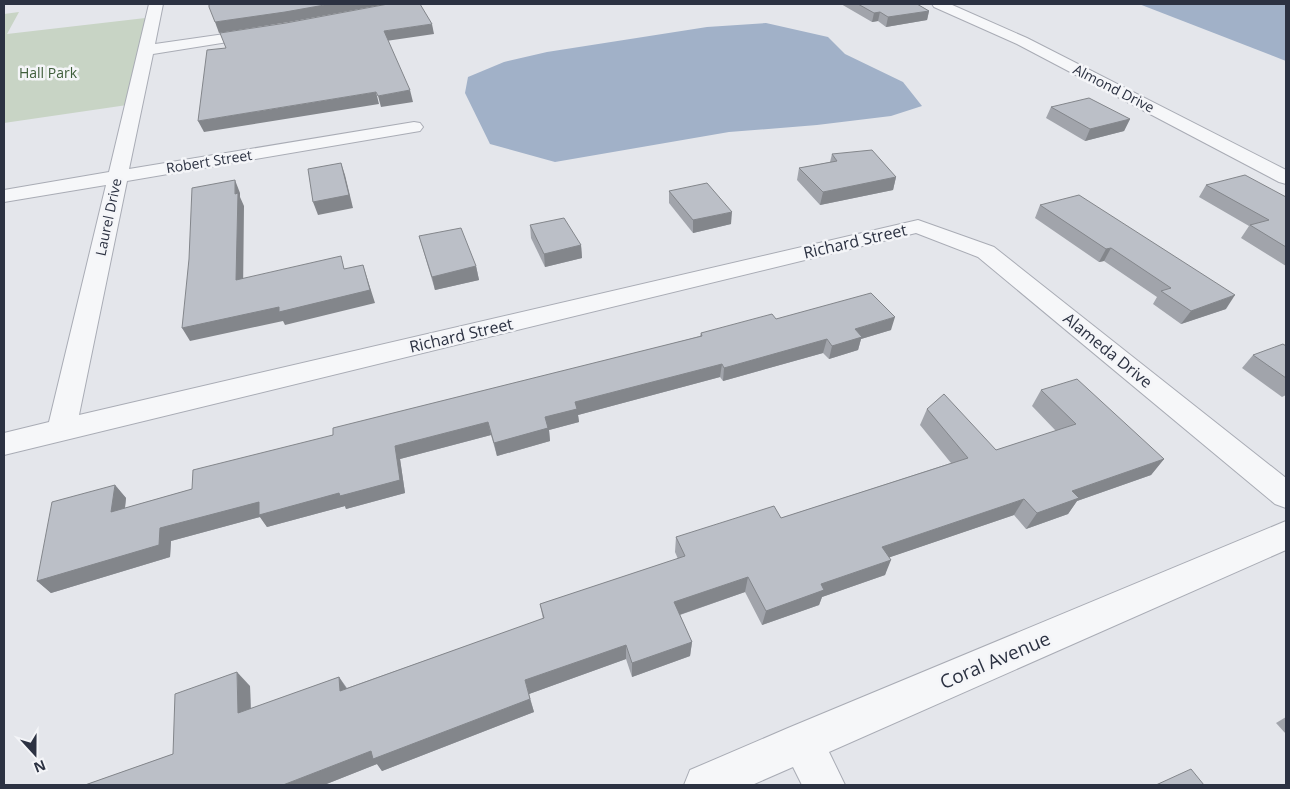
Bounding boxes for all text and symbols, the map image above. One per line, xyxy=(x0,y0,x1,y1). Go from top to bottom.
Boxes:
street label: Almond Drive xyxy=(1070,59,1158,117)
park label: Hall Park xyxy=(19,63,78,82)
street label: Robert Street xyxy=(165,145,253,177)
street label: Laurel Drive xyxy=(91,176,126,257)
street label: Richard Street xyxy=(801,218,909,264)
street label: Alameda Drive xyxy=(1059,307,1157,393)
street label: Richard Street xyxy=(407,312,515,358)
street label: Coral Avenue xyxy=(936,625,1054,695)
north arrow xyxy=(10,729,60,779)
text: N xyxy=(31,756,49,778)

